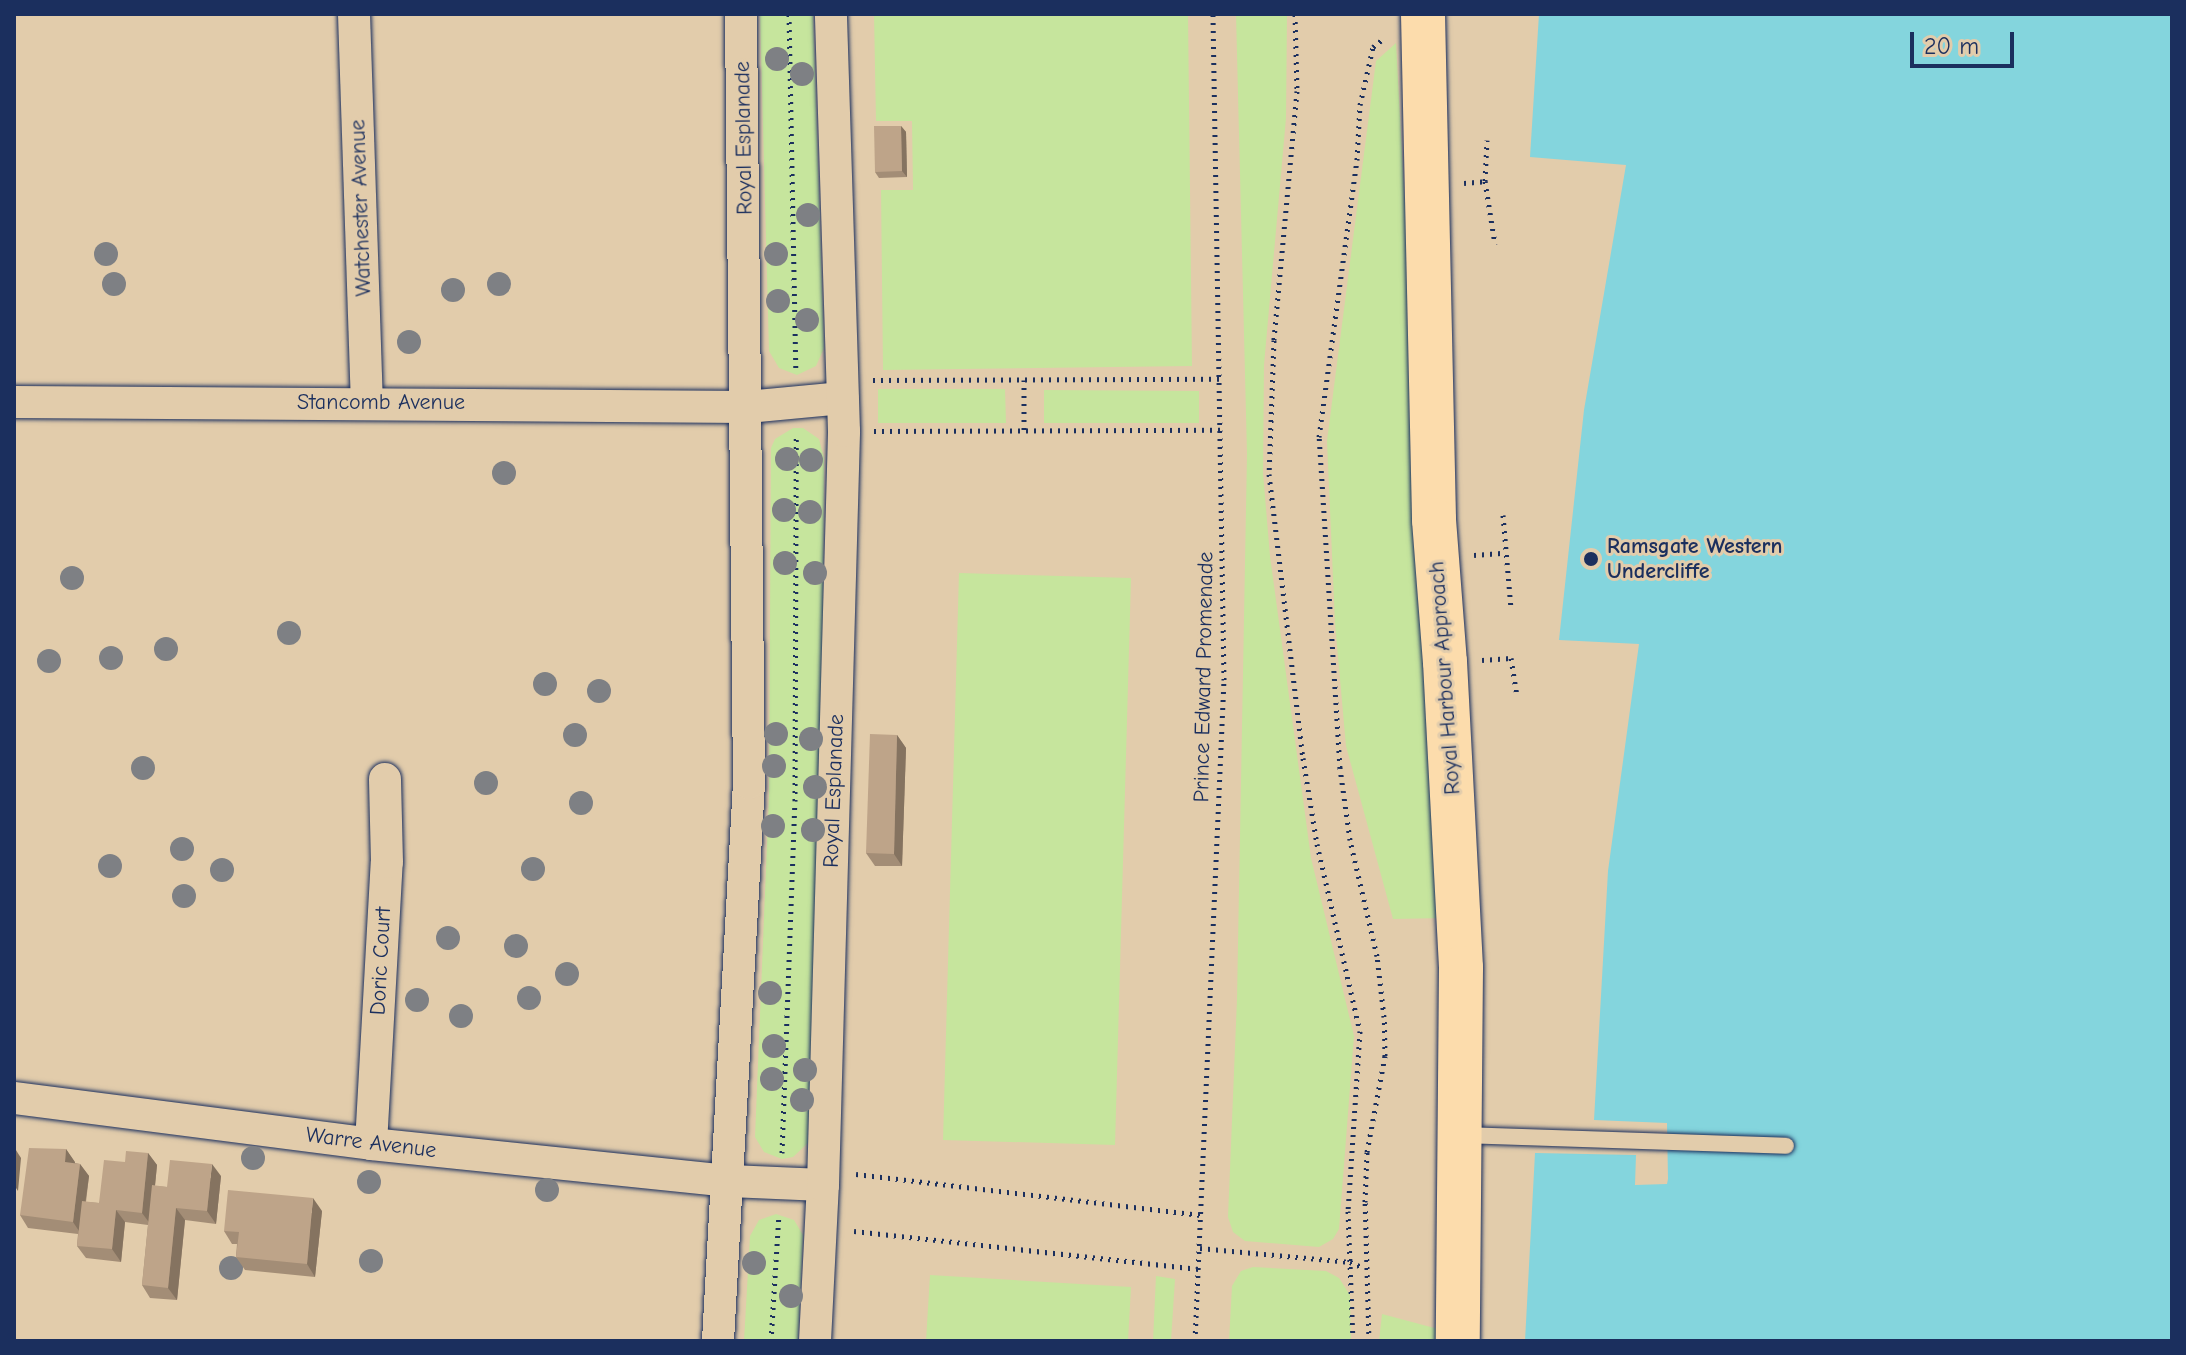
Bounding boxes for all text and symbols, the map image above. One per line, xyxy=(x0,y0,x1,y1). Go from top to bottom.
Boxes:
scale bar xyxy=(1914,16,2018,66)
text: 20 m xyxy=(1924,32,1979,60)
street label: Royal Esplanade xyxy=(729,61,759,215)
street label: Watchester Avenue xyxy=(345,119,377,297)
street label: Stancomb Avenue xyxy=(297,390,465,416)
place label: Ramsgate Western Undercliffe xyxy=(1607,533,1782,584)
marker: Ramsgate Western Undercliffe xyxy=(1582,550,1600,568)
street label: Prince Edward Promenade xyxy=(1189,551,1219,803)
street label: Royal Harbour Approach xyxy=(1424,560,1466,796)
street label: Royal Esplanade xyxy=(818,714,850,868)
street label: Doric Court xyxy=(365,906,397,1016)
street label: Warre Avenue xyxy=(304,1122,438,1164)

